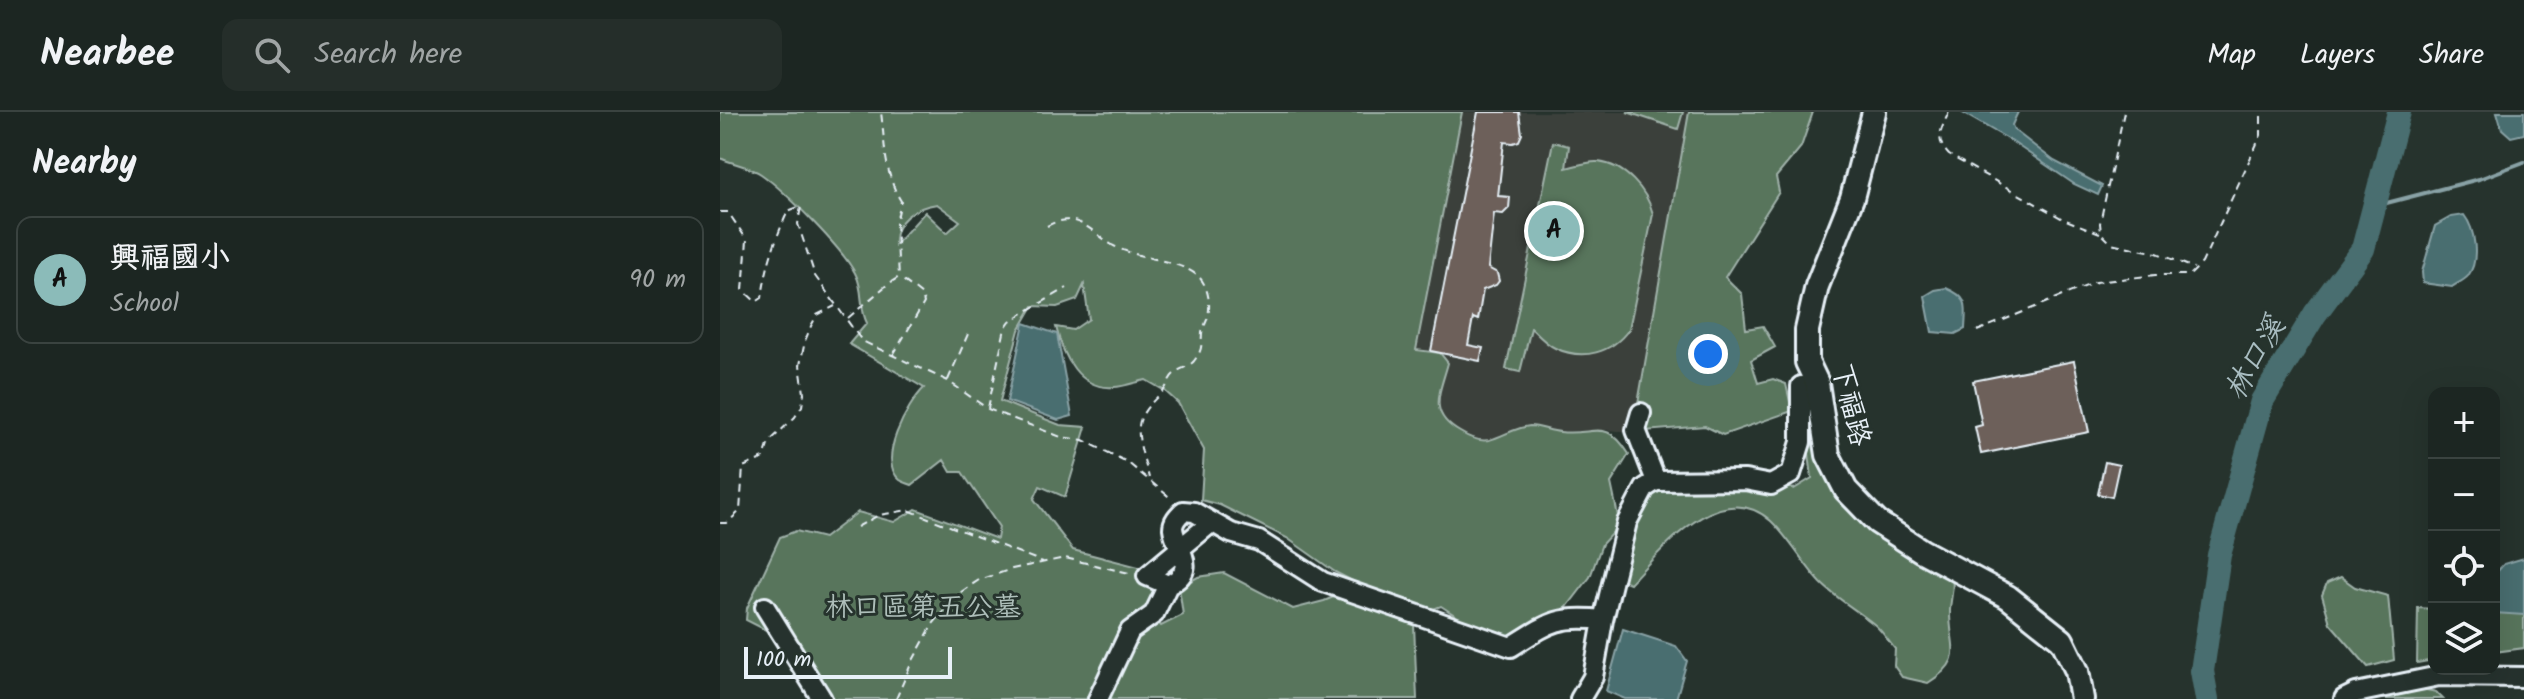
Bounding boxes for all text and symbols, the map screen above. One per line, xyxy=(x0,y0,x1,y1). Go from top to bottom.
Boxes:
search box xyxy=(222,19,782,91)
text: Nearbee xyxy=(40,25,174,85)
text: Search here xyxy=(314,31,462,79)
icon: search xyxy=(250,33,294,77)
text: Map xyxy=(2207,33,2256,78)
text: Layers xyxy=(2300,33,2375,78)
text: Share xyxy=(2419,33,2484,78)
text: Nearby xyxy=(32,137,137,191)
pin: A xyxy=(1528,201,1580,261)
text: 興福國小 xyxy=(110,235,230,283)
text: A xyxy=(52,259,68,301)
text: 90 m xyxy=(629,259,686,301)
text: School xyxy=(110,283,179,325)
water label: 林口溪 xyxy=(2213,306,2300,410)
your location xyxy=(1688,334,1728,374)
street label: 下福路 xyxy=(1818,359,1882,451)
map controls xyxy=(2428,387,2500,675)
button: + xyxy=(2428,387,2500,459)
button: − xyxy=(2428,459,2500,531)
button: locate xyxy=(2428,531,2500,603)
park label: 林口區第五公墓 xyxy=(825,586,1021,631)
button: layers xyxy=(2428,603,2500,675)
scale bar xyxy=(744,643,952,679)
text: 100 m xyxy=(756,643,811,678)

